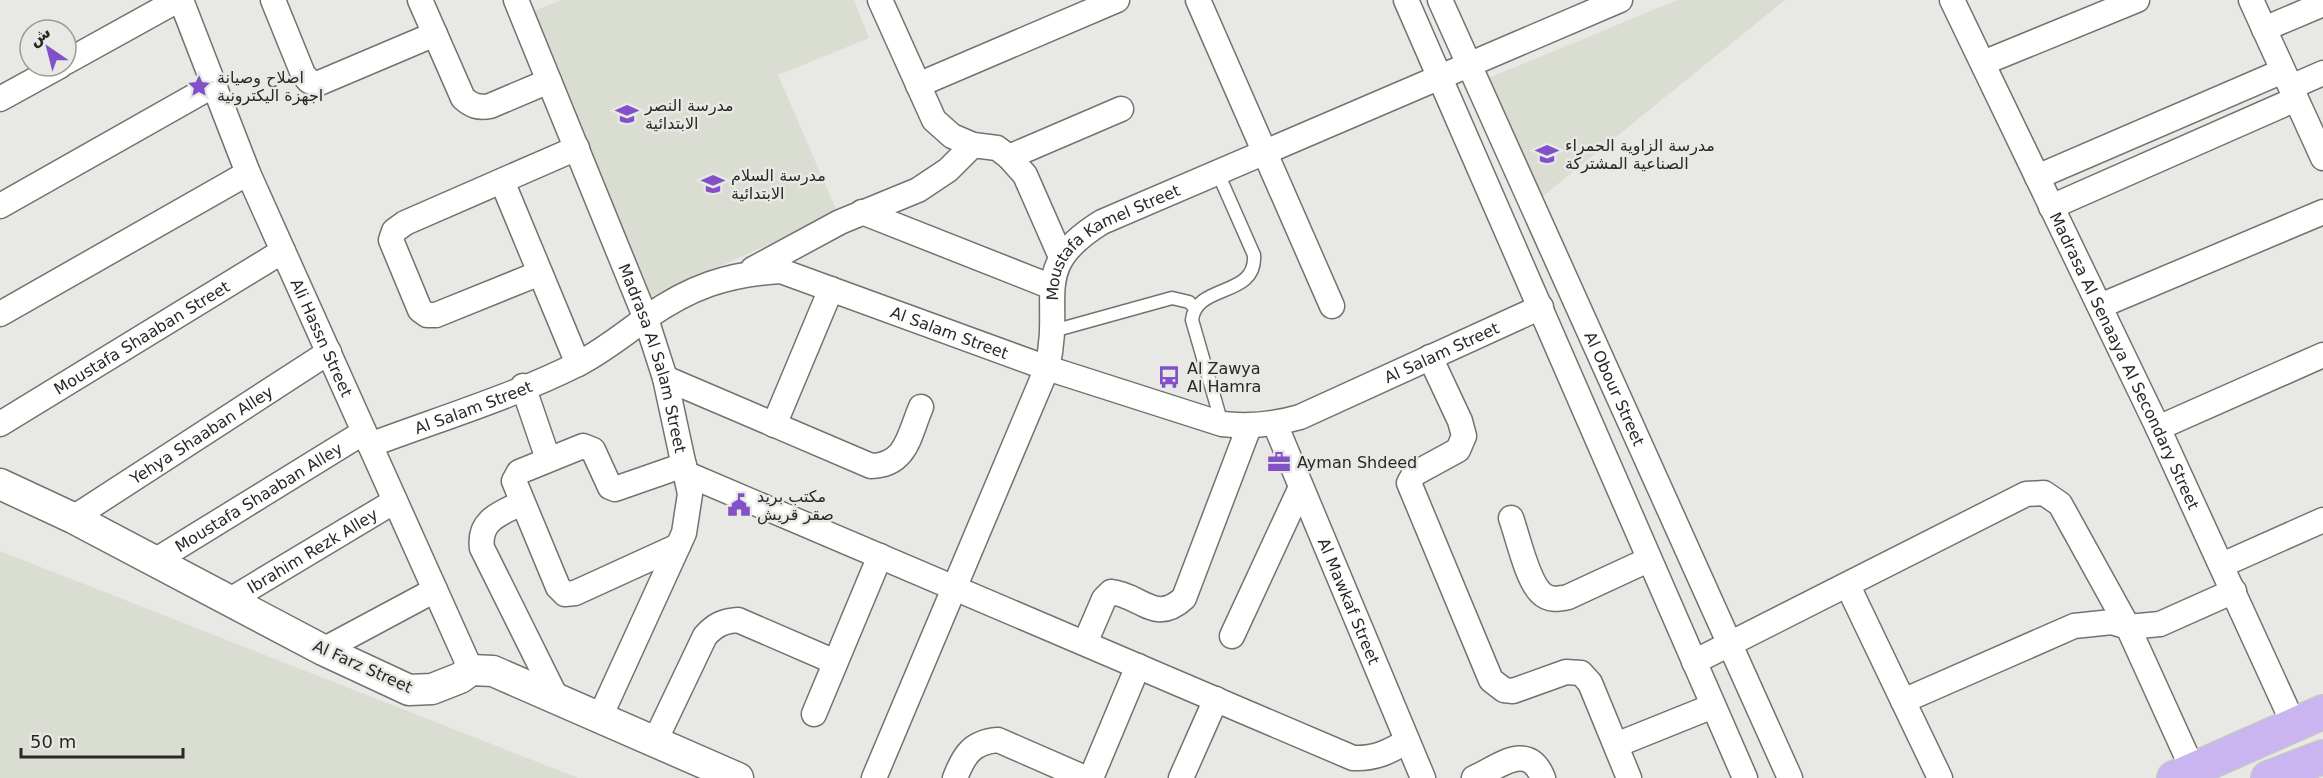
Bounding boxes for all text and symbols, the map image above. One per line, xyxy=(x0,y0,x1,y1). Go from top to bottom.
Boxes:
north arrow xyxy=(18,18,78,78)
text: ش xyxy=(25,22,54,50)
place label: اصلاح وصيانة اجهزة اليكترونية xyxy=(217,68,323,106)
place icon: اصلاح وصيانة اجهزة اليكترونية xyxy=(186,73,212,99)
place label: مدرسة النصر الابتدائية xyxy=(644,96,734,133)
school or university icon: مدرسة النصر الابتدائية xyxy=(614,101,640,127)
place label: مدرسة الزاوية الحمراء الصناعية المشتركة xyxy=(1565,136,1715,174)
school or university icon: مدرسة الزاوية الحمراء الصناعية المشتركة xyxy=(1534,141,1560,167)
place label: مدرسة السلام الابتدائية xyxy=(731,166,826,203)
school or university icon: مدرسة السلام الابتدائية xyxy=(700,171,726,197)
street label: Moustafa Kamel Street xyxy=(1043,181,1183,301)
street label: Madrasa Al Senaaya Al Secondary Street xyxy=(2046,209,2203,513)
street label: Madrasa Al Salam Street xyxy=(614,261,690,455)
street label: Ali Hassn Street xyxy=(287,276,356,400)
street label: Moustafa Shaaban Street xyxy=(51,277,233,399)
street label: Al Salam Street xyxy=(888,303,1011,363)
street label: Al Salam Street xyxy=(1381,318,1502,387)
street label: Al Obour Street xyxy=(1580,328,1648,449)
place label: Al Zawya Al Hamra xyxy=(1187,359,1261,396)
bus stop icon: Al Zawya Al Hamra xyxy=(1156,364,1182,390)
street label: Al Salam Street xyxy=(412,377,535,438)
street label: Yehya Shaaban Alley xyxy=(126,382,277,489)
street label: Moustafa Shaaban Alley xyxy=(172,439,346,556)
office icon: Ayman Shdeed xyxy=(1266,449,1292,475)
place label: Ayman Shdeed xyxy=(1297,453,1417,472)
place label: مكتب بريد صقر قريش xyxy=(757,487,834,525)
public building icon: مكتب بريد صقر قريش xyxy=(726,492,752,518)
street label: Ibrahim Rezk Alley xyxy=(244,505,381,597)
street label: Al Mawkaf Street xyxy=(1314,535,1383,667)
street label: Al Farz Street xyxy=(310,636,415,697)
scale bar xyxy=(21,721,183,759)
text: 50 m xyxy=(30,731,76,752)

